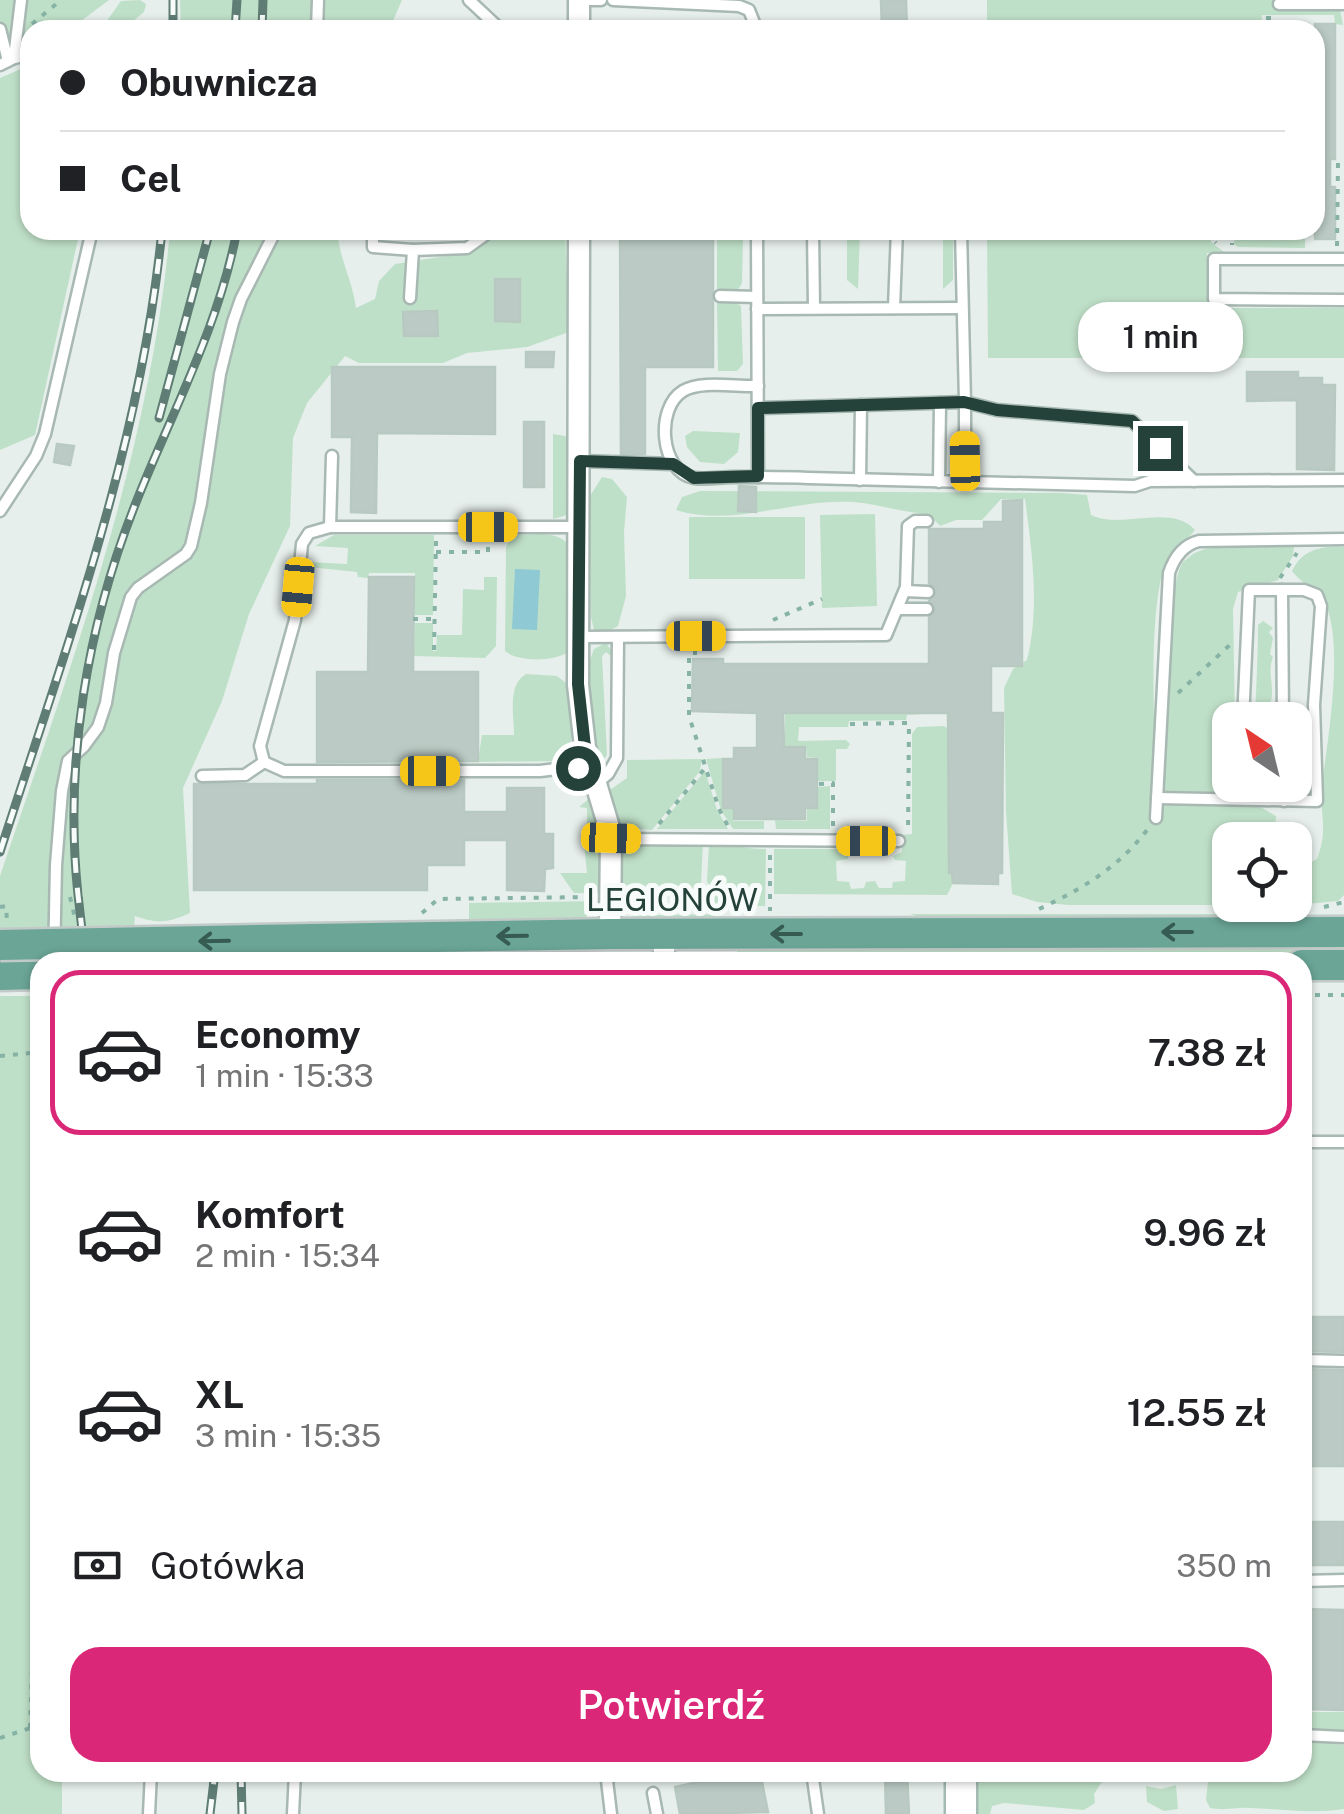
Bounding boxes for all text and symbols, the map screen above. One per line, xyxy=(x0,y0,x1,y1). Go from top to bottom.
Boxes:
text: Obuwnicza xyxy=(120,60,318,105)
text: Cel xyxy=(120,156,182,201)
callout: 1 min xyxy=(1078,303,1242,373)
text: 1 min xyxy=(1122,318,1199,355)
route end xyxy=(1138,426,1183,471)
car xyxy=(949,431,981,491)
car xyxy=(458,512,518,542)
car xyxy=(280,556,316,618)
car xyxy=(666,621,726,651)
north arrow xyxy=(1212,702,1312,802)
map controls xyxy=(1212,702,1312,922)
route start xyxy=(556,746,601,791)
car xyxy=(400,756,460,786)
car xyxy=(580,822,642,854)
button: locate xyxy=(1212,822,1312,922)
car xyxy=(836,826,896,856)
street label: LEGIONÓW xyxy=(586,880,758,918)
one-way arrow xyxy=(1161,922,1194,942)
one-way arrow xyxy=(770,924,802,944)
one-way arrow xyxy=(497,926,530,946)
one-way arrow xyxy=(199,932,232,950)
icon: car xyxy=(75,1008,165,1098)
text: Economy xyxy=(195,1012,361,1057)
text: 7.38 zł xyxy=(1148,1030,1267,1075)
text: 1 min · 15:33 xyxy=(195,1057,374,1094)
icon: car xyxy=(75,1188,165,1278)
text: Komfort xyxy=(195,1192,345,1237)
text: 9.96 zł xyxy=(1143,1210,1267,1255)
text: 2 min · 15:34 xyxy=(195,1237,380,1274)
icon: car xyxy=(75,1368,165,1458)
text: XL xyxy=(195,1372,244,1417)
text: 12.55 zł xyxy=(1127,1390,1267,1435)
text: 3 min · 15:35 xyxy=(195,1417,381,1454)
icon: cash xyxy=(70,1538,125,1593)
text: Gotówka xyxy=(150,1543,305,1588)
text: 350 m xyxy=(1176,1547,1272,1584)
button: Potwierdź xyxy=(70,1647,1272,1762)

